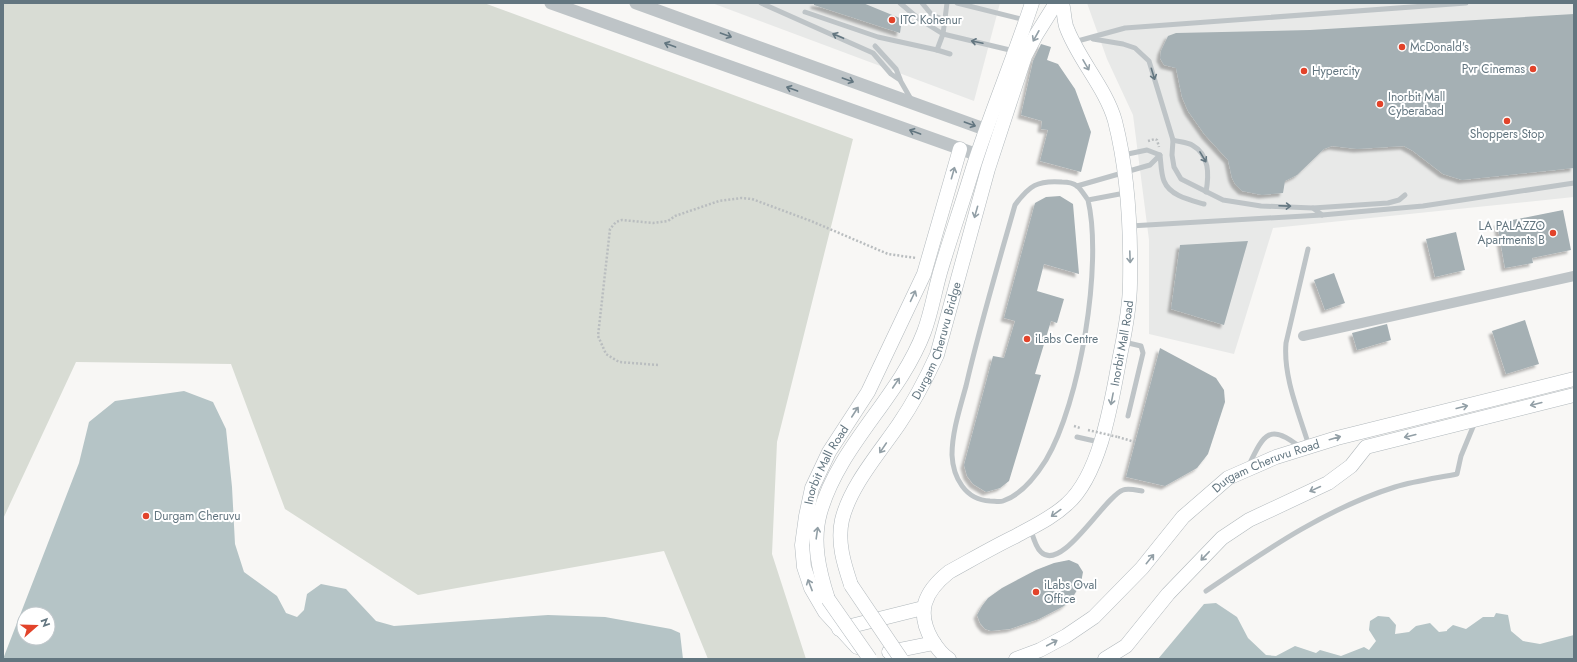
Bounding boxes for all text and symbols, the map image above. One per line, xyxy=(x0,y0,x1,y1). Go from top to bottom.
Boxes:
place label: ITC Kohenur xyxy=(900,11,963,29)
marker: ITC Kohenur xyxy=(887,15,897,25)
one-way arrow xyxy=(1031,30,1039,42)
one-way arrow xyxy=(719,32,731,40)
one-way arrow xyxy=(832,32,844,39)
one-way arrow xyxy=(971,37,984,45)
place label: McDonald's xyxy=(1410,38,1469,56)
one-way arrow xyxy=(664,41,676,49)
marker: McDonald's xyxy=(1397,42,1407,52)
one-way arrow xyxy=(1083,59,1091,71)
place label: Pvr Cinemas xyxy=(1462,60,1525,78)
place label: Hypercity xyxy=(1312,62,1361,80)
marker: Pvr Cinemas xyxy=(1528,64,1538,74)
marker: Hypercity xyxy=(1299,66,1309,76)
one-way arrow xyxy=(1150,68,1157,81)
one-way arrow xyxy=(841,76,853,84)
one-way arrow xyxy=(786,85,799,92)
place label: Inorbit Mall Cyberabad xyxy=(1388,88,1445,120)
marker: Inorbit Mall Cyberabad xyxy=(1375,99,1385,109)
marker: Shoppers Stop xyxy=(1502,116,1512,126)
one-way arrow xyxy=(964,121,976,129)
place label: Shoppers Stop xyxy=(1470,125,1544,143)
one-way arrow xyxy=(909,128,921,136)
one-way arrow xyxy=(1199,152,1208,163)
one-way arrow xyxy=(950,166,957,179)
one-way arrow xyxy=(1278,203,1291,210)
one-way arrow xyxy=(972,205,979,218)
place label: LA PALAZZO Apartments B xyxy=(1478,217,1545,249)
marker: LA PALAZZO Apartments B xyxy=(1548,228,1558,238)
one-way arrow xyxy=(1126,250,1133,263)
street label: Durgam Cheruvu Bridge xyxy=(907,280,966,403)
one-way arrow xyxy=(910,291,917,303)
street label: Inorbit Mall Road xyxy=(1106,300,1138,388)
place label: iLabs Centre xyxy=(1035,330,1098,348)
marker: iLabs Centre xyxy=(1022,334,1032,344)
one-way arrow xyxy=(892,378,901,389)
one-way arrow xyxy=(1108,392,1116,405)
one-way arrow xyxy=(1530,401,1543,409)
one-way arrow xyxy=(1455,402,1468,410)
one-way arrow xyxy=(851,407,859,418)
street label: Inorbit Mall Road xyxy=(800,422,853,506)
one-way arrow xyxy=(1404,432,1417,440)
one-way arrow xyxy=(1329,434,1342,441)
street label: Durgam Cheruvu Road xyxy=(1208,435,1322,497)
one-way arrow xyxy=(879,442,887,453)
one-way arrow xyxy=(1310,486,1322,493)
place label: Durgam Cheruvu xyxy=(154,507,241,525)
one-way arrow xyxy=(1050,509,1061,517)
marker: Durgam Cheruvu xyxy=(141,511,151,521)
one-way arrow xyxy=(813,527,821,540)
one-way arrow xyxy=(1200,551,1210,561)
one-way arrow xyxy=(1145,554,1154,565)
place label: iLabs Oval Office xyxy=(1044,576,1097,608)
one-way arrow xyxy=(806,579,814,591)
marker: iLabs Oval Office xyxy=(1031,587,1041,597)
north arrow xyxy=(16,606,56,646)
text: N xyxy=(36,616,54,629)
one-way arrow xyxy=(1046,639,1058,647)

